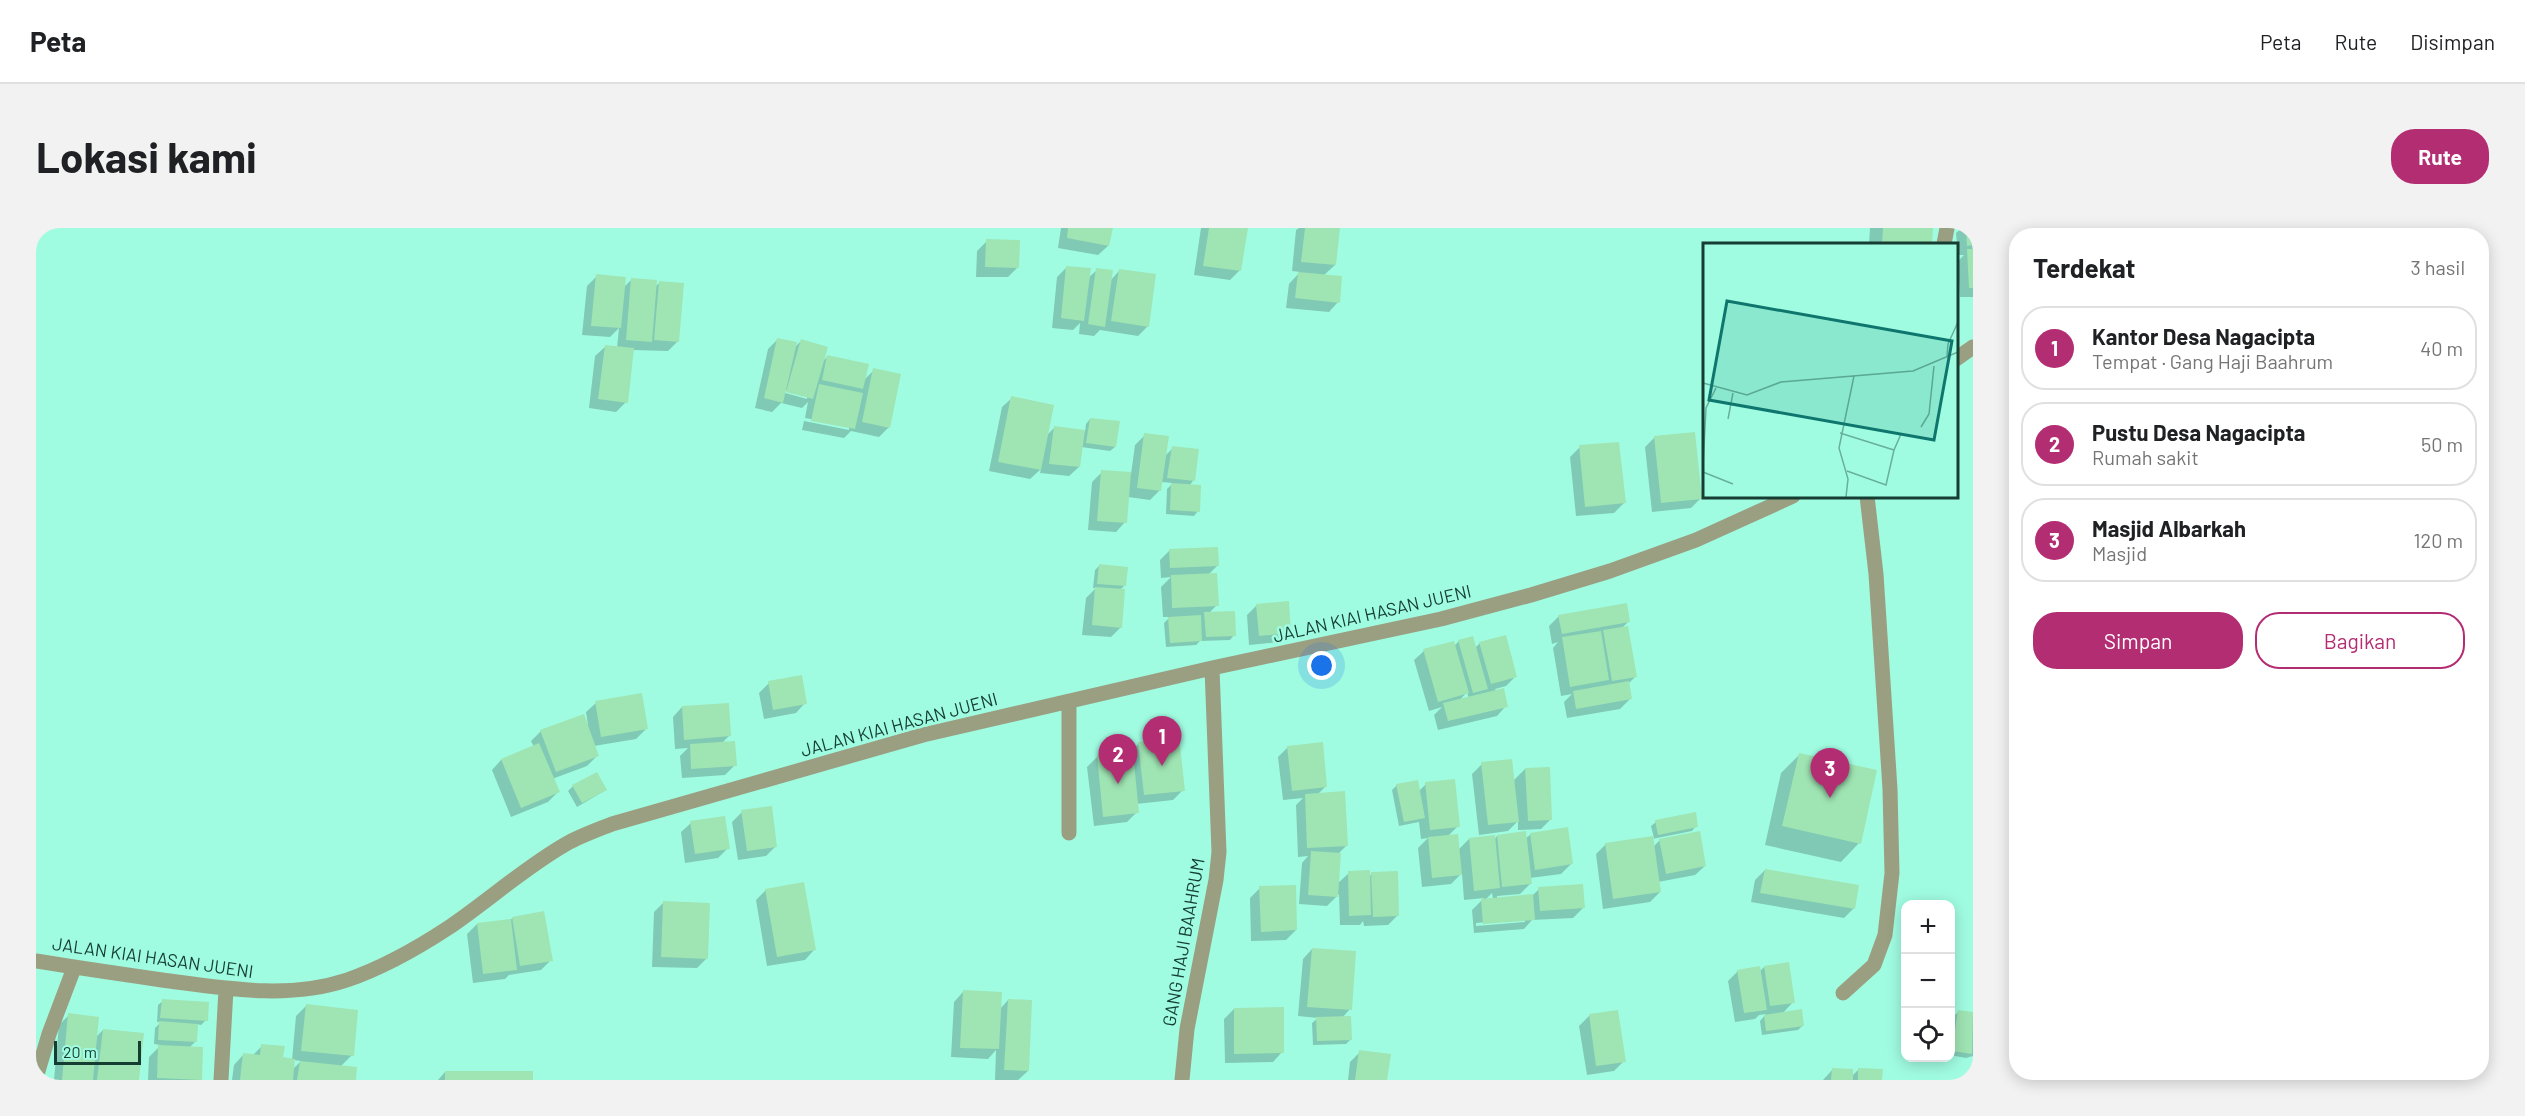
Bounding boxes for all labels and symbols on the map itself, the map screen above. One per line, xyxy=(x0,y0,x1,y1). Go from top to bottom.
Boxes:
inset map xyxy=(1703,243,1958,498)
street label: JALAN KIAI HASAN JUENI xyxy=(1271,579,1473,647)
your location xyxy=(1307,651,1336,680)
street label: JALAN KIAI HASAN JUENI xyxy=(798,687,1000,761)
pin: 1 xyxy=(1142,716,1182,766)
pin: 2 xyxy=(1098,734,1138,784)
pin: 3 xyxy=(1810,748,1850,798)
street label: GANG HAJI BAAHRUM xyxy=(1157,856,1209,1028)
street label: JALAN KIAI HASAN JUENI xyxy=(51,932,255,982)
scale bar xyxy=(54,1038,141,1066)

